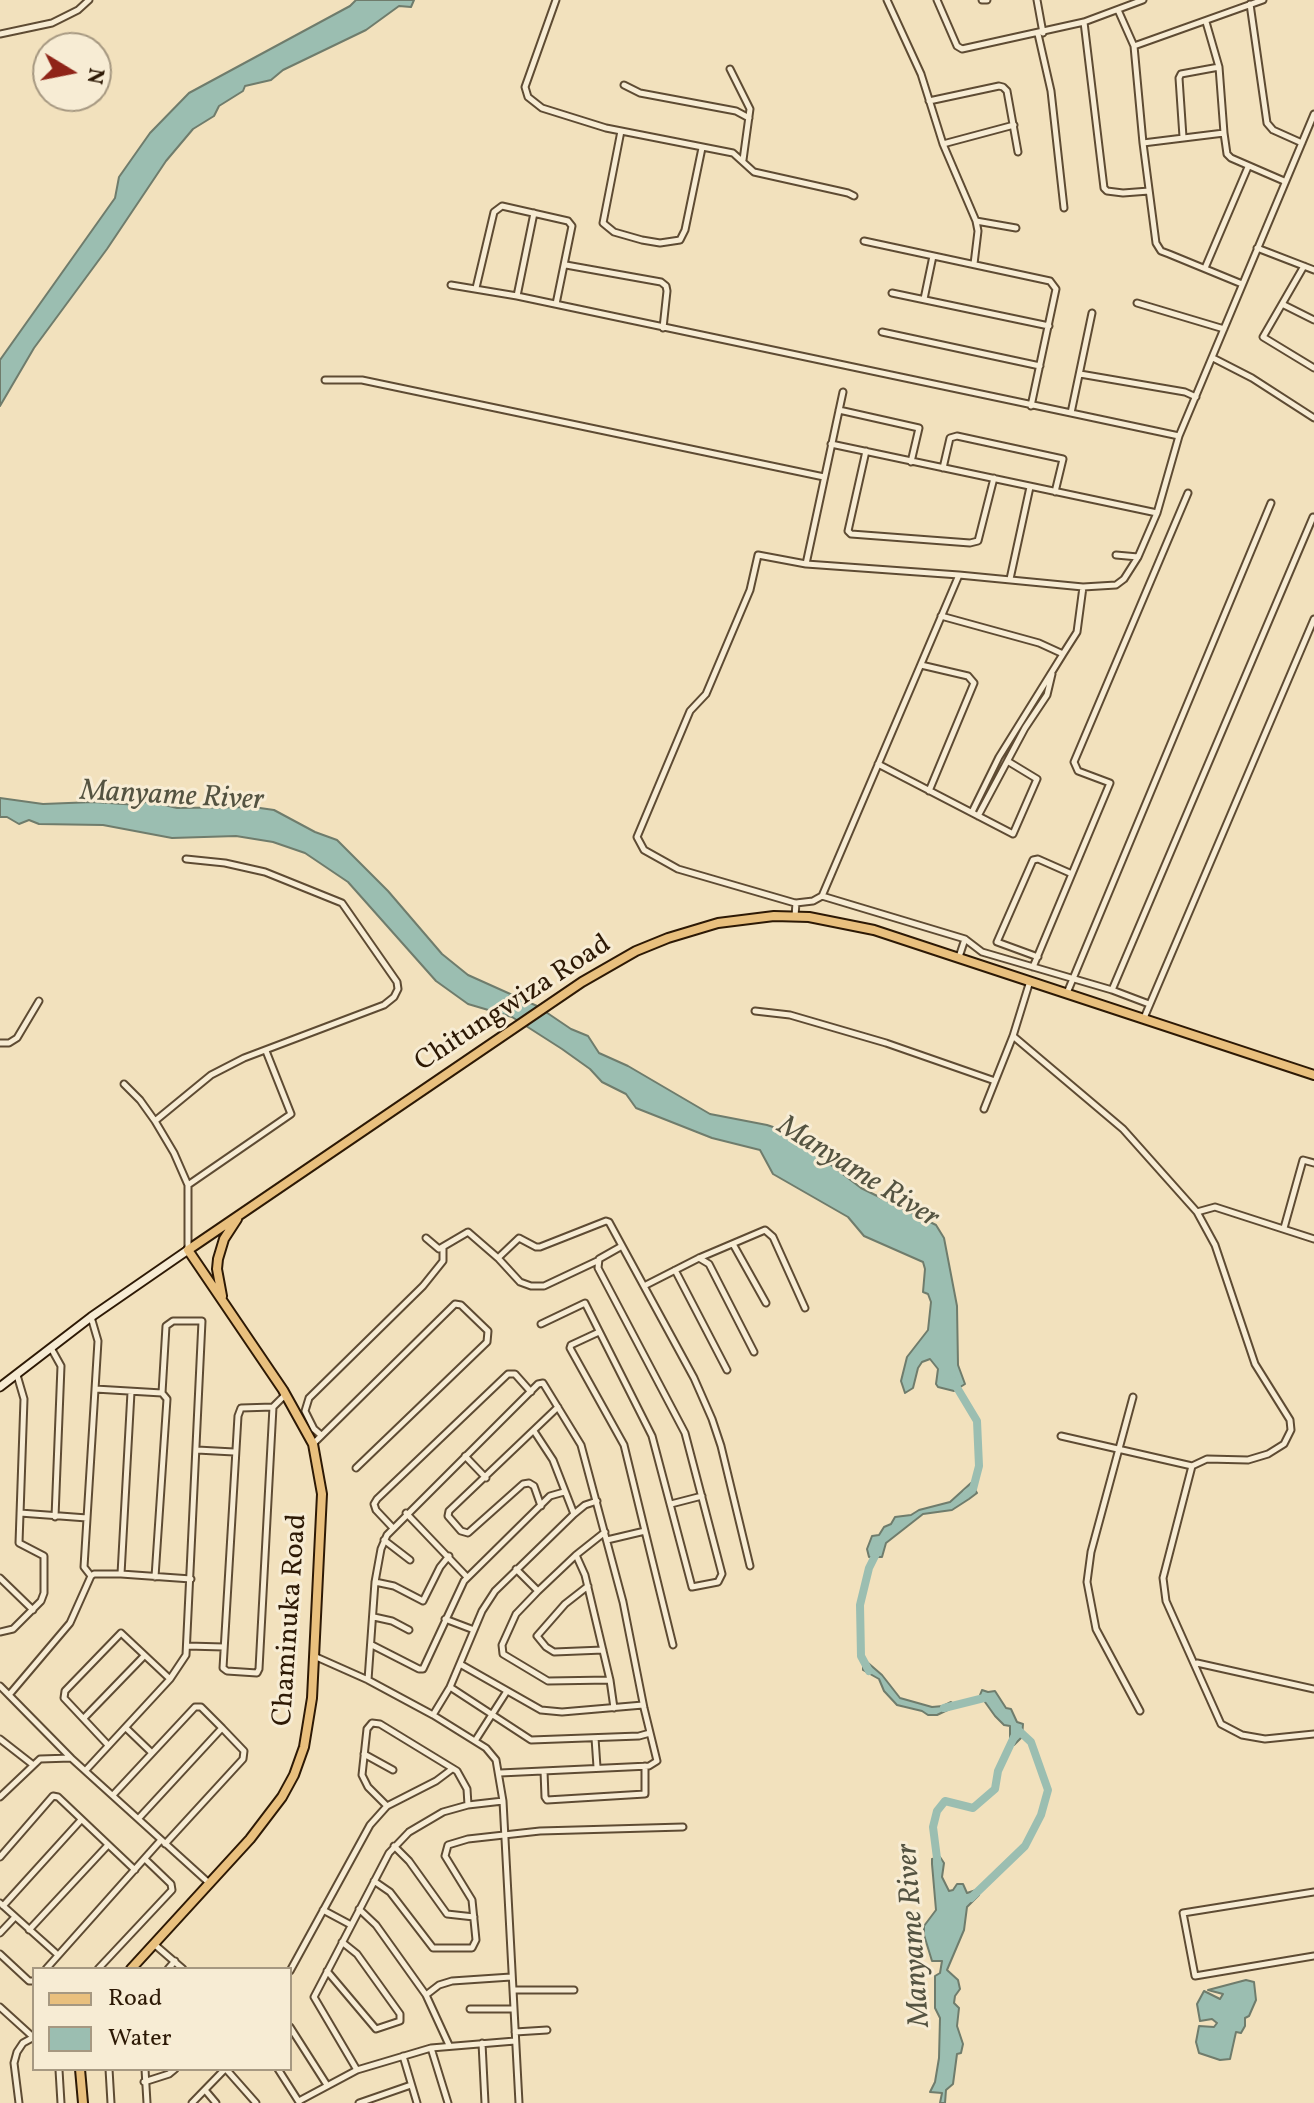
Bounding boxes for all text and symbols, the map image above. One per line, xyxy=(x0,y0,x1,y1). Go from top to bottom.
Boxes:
north arrow xyxy=(32,32,112,112)
text: N xyxy=(78,65,111,86)
water label: Manyame River xyxy=(79,775,265,821)
street label: Chitungwiza Road xyxy=(410,929,618,1081)
water label: Manyame River xyxy=(769,1110,945,1238)
street label: Chaminuka Road xyxy=(268,1513,316,1727)
water label: Manyame River xyxy=(892,1842,940,2028)
legend xyxy=(32,1967,292,2071)
text: Road xyxy=(108,1982,162,2016)
text: Water xyxy=(108,2022,172,2056)

